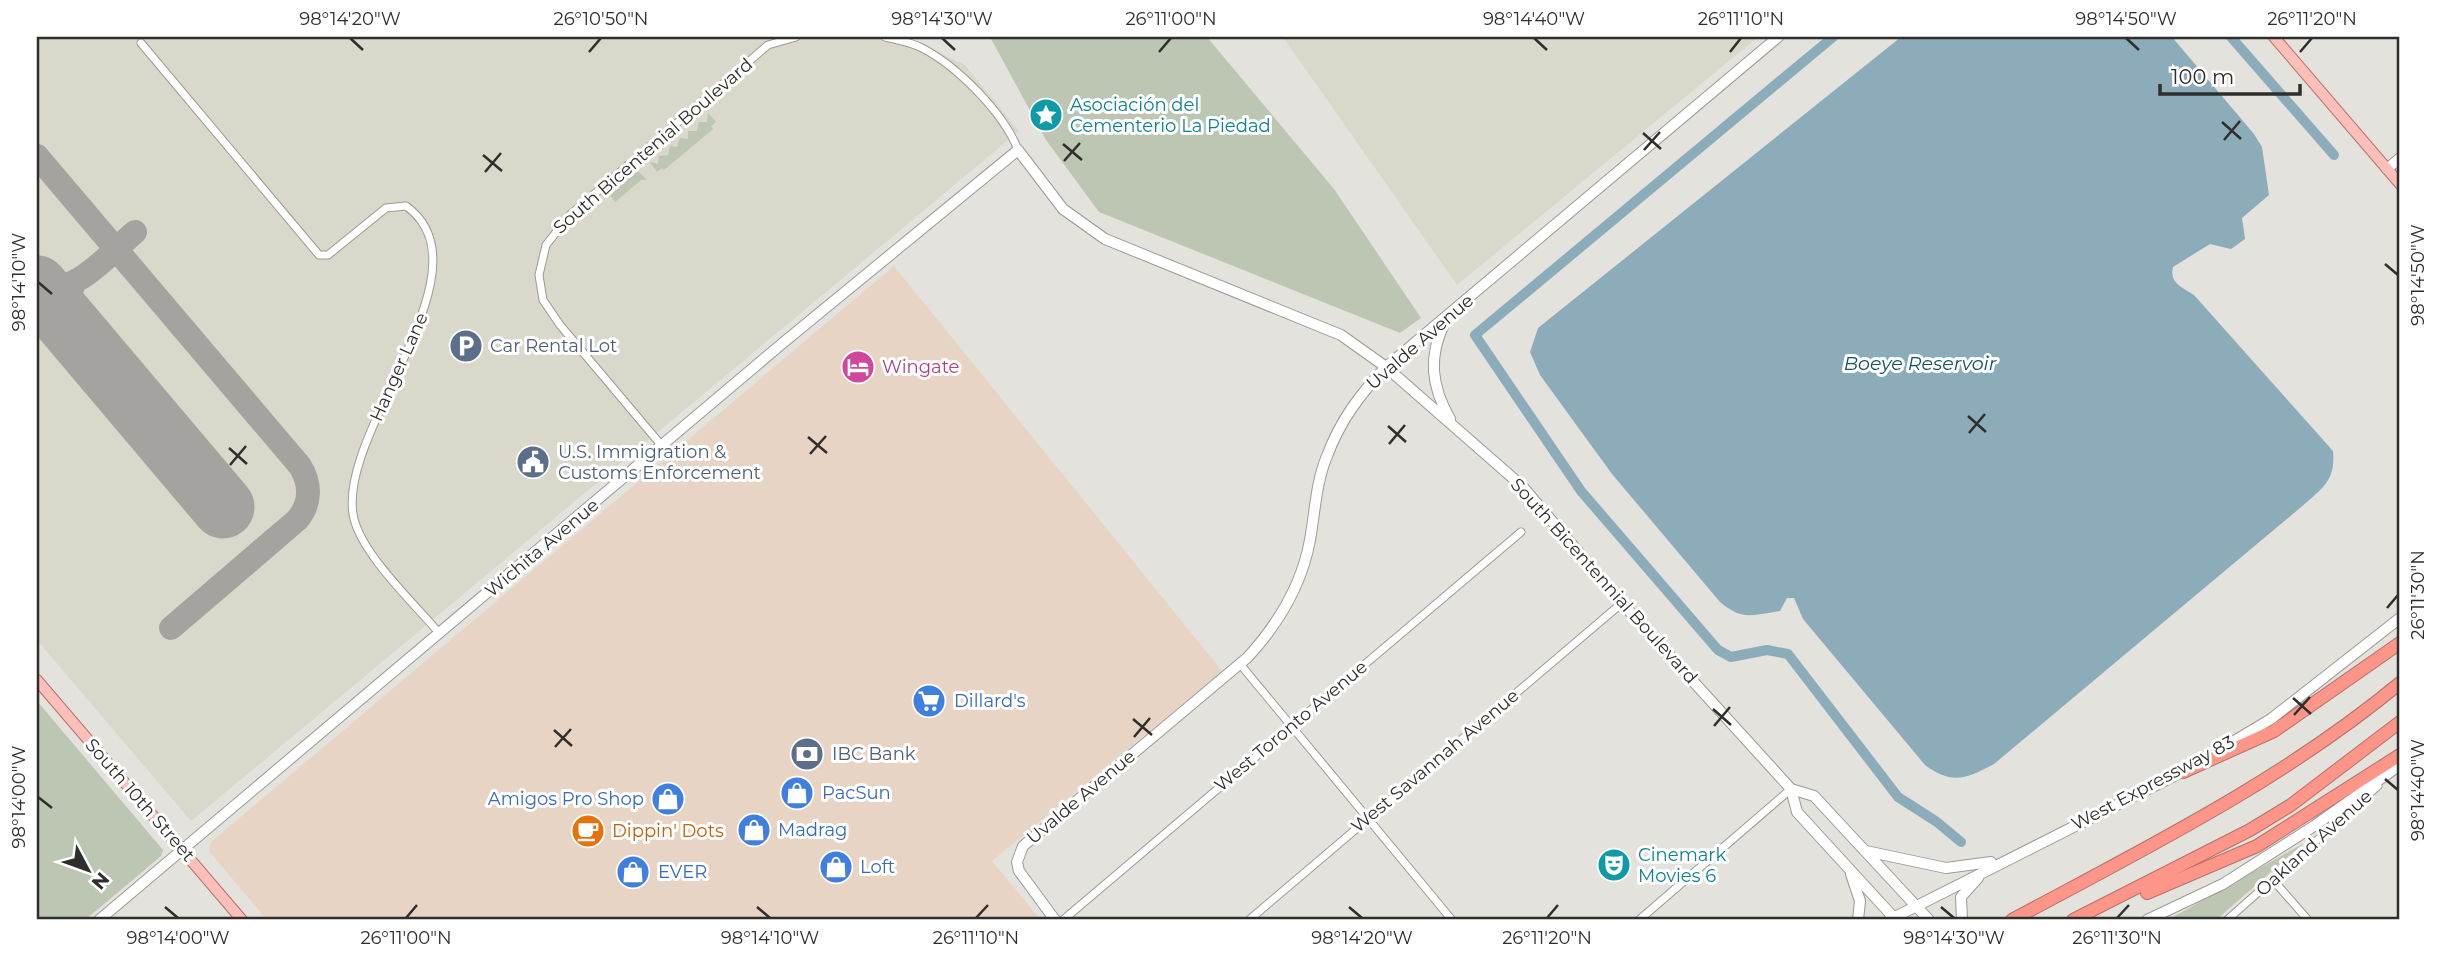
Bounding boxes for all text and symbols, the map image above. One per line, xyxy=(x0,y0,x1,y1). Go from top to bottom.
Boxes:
text: 98°14'20"W xyxy=(299,8,401,30)
text: 26°10'50"N xyxy=(554,8,649,30)
text: 98°14'30"W xyxy=(891,8,993,30)
text: 26°11'00"N xyxy=(1125,8,1217,30)
text: 98°14'40"W xyxy=(1483,8,1585,30)
text: 26°11'10"N xyxy=(1698,8,1784,30)
text: 98°14'50"W xyxy=(2075,8,2177,30)
text: 26°11'20"N xyxy=(2267,8,2357,30)
scale bar xyxy=(2160,52,2300,96)
street label: South Bicentenial Boulevard xyxy=(549,53,757,239)
text: 100 m xyxy=(2171,64,2234,89)
place label: Asociación del Cementerio La Piedad xyxy=(1070,94,1271,137)
place icon: Asociación del Cementerio La Piedad xyxy=(1027,96,1065,134)
text: 98°14'50"W xyxy=(2407,224,2429,326)
text: 98°14'10"W xyxy=(8,233,30,331)
street label: Uvalde Avenue xyxy=(1362,289,1478,395)
street label: Hanger Lane xyxy=(365,309,433,425)
parking icon: Car Rental Lot xyxy=(447,327,485,365)
place label: Car Rental Lot xyxy=(490,335,617,357)
hotel icon: Wingate xyxy=(839,348,877,386)
water label: Boeye Reservoir xyxy=(1844,352,1997,375)
place label: Wingate xyxy=(882,356,960,378)
place label: U.S. Immigration & Customs Enforcement xyxy=(558,441,761,484)
public building icon: U.S. Immigration & Customs Enforcement xyxy=(514,443,552,481)
street label: South Bicentennial Boulevard xyxy=(1506,474,1702,688)
street label: Wichita Avenue xyxy=(481,494,603,602)
text: 26°11'30"N xyxy=(2407,550,2429,640)
street label: West Toronto Avenue xyxy=(1210,656,1372,796)
supermarket icon: Dillard's xyxy=(910,682,948,720)
street label: West Savannah Avenue xyxy=(1347,684,1523,838)
place label: Dillard's xyxy=(954,690,1026,712)
street label: West Expressway 83 xyxy=(2068,731,2238,835)
street label: South 10th Street xyxy=(81,734,199,866)
bank icon: IBC Bank xyxy=(788,735,826,773)
text: 98°14'40"W xyxy=(2407,739,2429,841)
place label: IBC Bank xyxy=(832,743,916,765)
text: 98°14'00"W xyxy=(8,745,30,849)
street label: Uvalde Avenue xyxy=(1022,745,1140,849)
shop icon: PacSun xyxy=(778,774,816,812)
shop icon: Amigos Pro Shop xyxy=(649,780,687,818)
place label: PacSun xyxy=(822,782,891,804)
street label: Oakland Avenue xyxy=(2251,785,2377,901)
place label: Amigos Pro Shop xyxy=(488,788,644,810)
shop icon: Madrag xyxy=(735,811,773,849)
cafe icon: Dippin' Dots xyxy=(569,812,607,850)
place label: Madrag xyxy=(778,819,847,841)
place label: Dippin' Dots xyxy=(612,820,724,842)
north arrow xyxy=(52,834,122,904)
place label: Cinemark Movies 6 xyxy=(1638,844,1726,887)
theatre icon: Cinemark Movies 6 xyxy=(1595,846,1633,884)
shop icon: Loft xyxy=(817,848,855,886)
shop icon: EVER xyxy=(614,853,652,891)
place label: Loft xyxy=(860,856,895,878)
place label: EVER xyxy=(658,861,707,883)
text: N xyxy=(87,867,114,894)
text: 98°14'00"W xyxy=(126,927,230,949)
text: 26°11'00"N xyxy=(360,927,452,949)
text: 98°14'10"W xyxy=(721,927,819,949)
text: 26°11'10"N xyxy=(933,927,1019,949)
text: 98°14'20"W xyxy=(1311,927,1413,949)
text: 26°11'20"N xyxy=(1502,927,1592,949)
text: 98°14'30"W xyxy=(1903,927,2005,949)
text: 26°11'30"N xyxy=(2072,927,2162,949)

